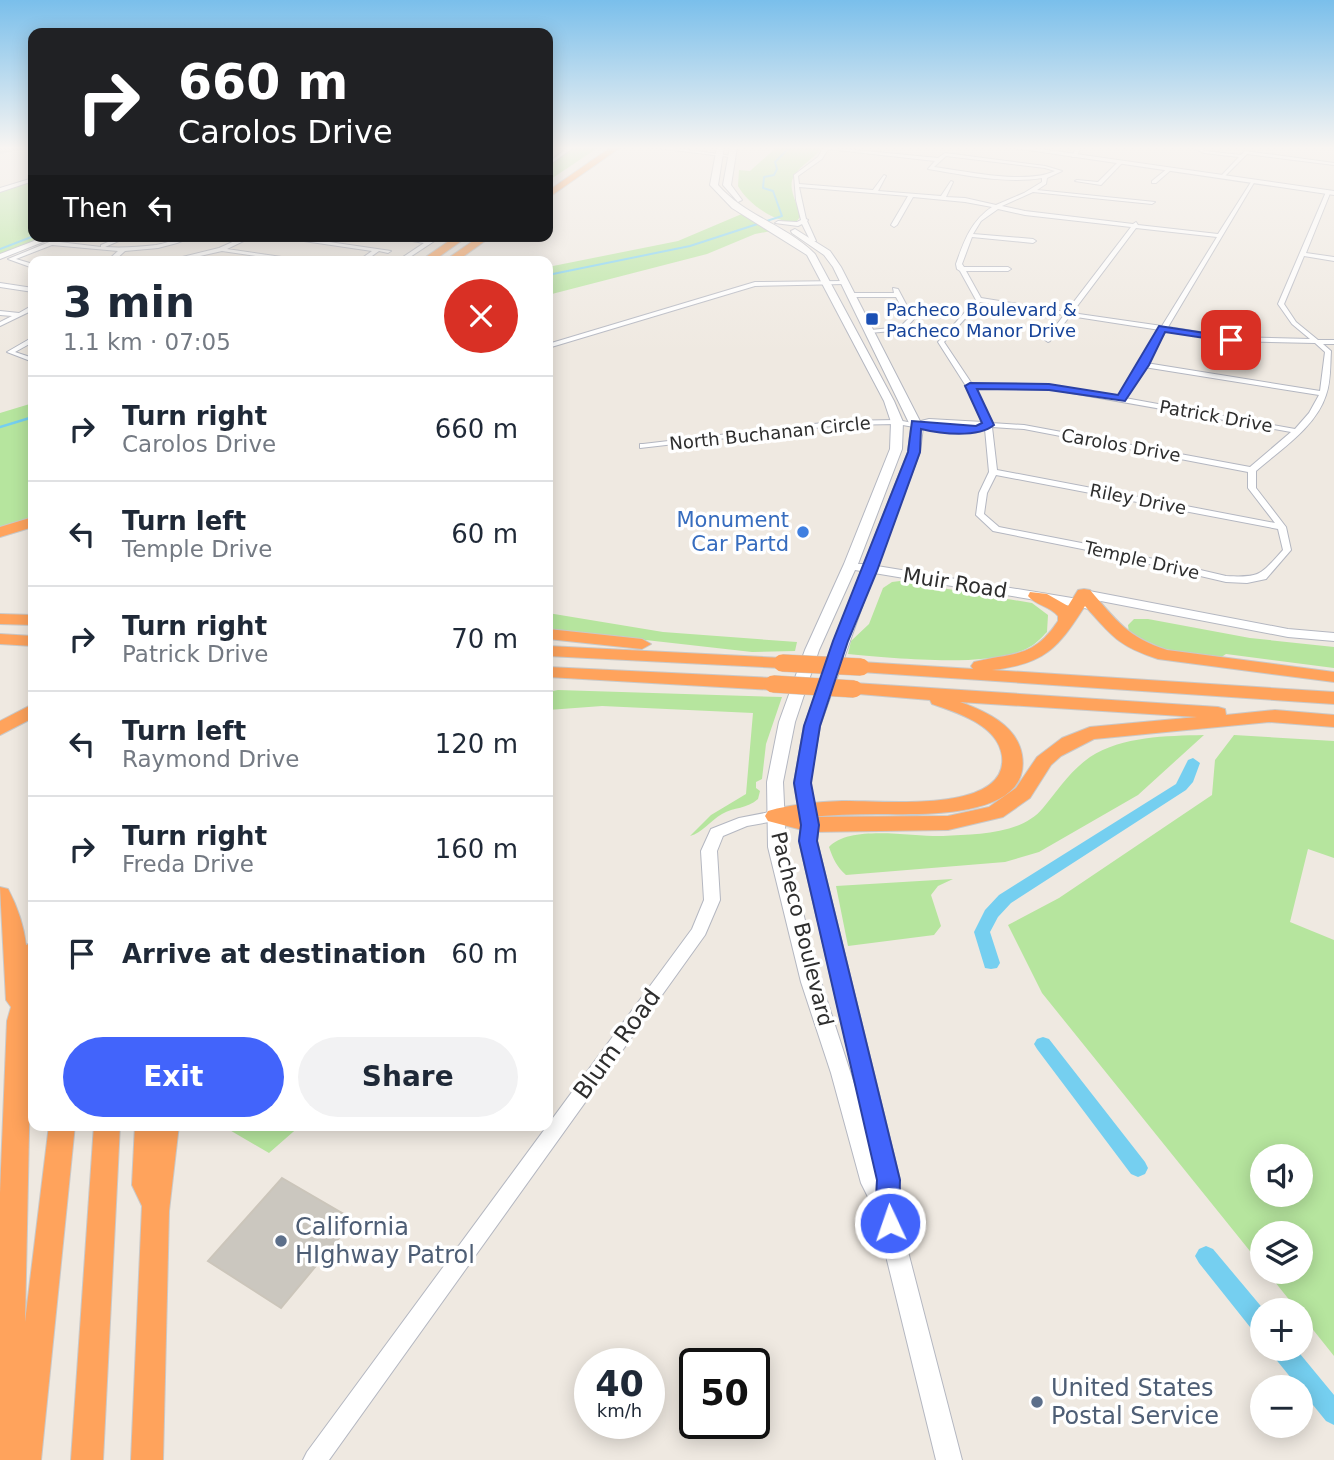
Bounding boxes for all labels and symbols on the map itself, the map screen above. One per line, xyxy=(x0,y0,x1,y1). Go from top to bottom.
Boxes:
place label: Pacheco Boulevard & Pacheco Manor Drive xyxy=(886,299,1077,341)
pin xyxy=(1201,310,1261,370)
marker: Pacheco Boulevard & Pacheco Manor Drive xyxy=(864,311,880,327)
street label: Patrick Drive xyxy=(1158,396,1274,436)
street label: North Buchanan Circle xyxy=(668,412,872,454)
street label: Carolos Drive xyxy=(1060,424,1182,466)
street label: Riley Drive xyxy=(1088,479,1188,519)
place label: Monument Car Partd xyxy=(676,508,789,556)
marker: Monument Car Partd xyxy=(795,524,811,540)
street label: Temple Drive xyxy=(1081,536,1202,583)
street label: Muir Road xyxy=(901,563,1009,603)
street label: Pacheco Boulevard xyxy=(766,829,838,1029)
street label: Blum Road xyxy=(568,983,666,1105)
position arrow xyxy=(853,1186,927,1260)
place label: California HIghway Patrol xyxy=(295,1213,475,1269)
marker: California HIghway Patrol xyxy=(273,1233,289,1249)
speed limit sign: 50 xyxy=(679,1348,770,1439)
place label: United States Postal Service xyxy=(1051,1374,1219,1430)
marker: United States Postal Service xyxy=(1029,1394,1045,1410)

